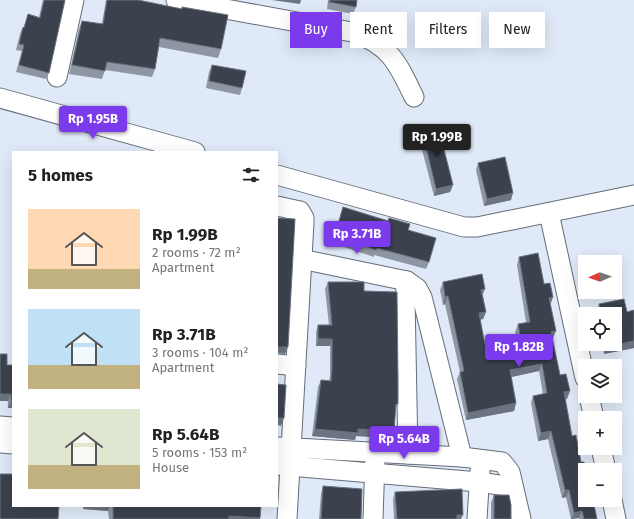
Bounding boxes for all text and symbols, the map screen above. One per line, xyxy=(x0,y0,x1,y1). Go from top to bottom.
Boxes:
chip: Buy xyxy=(290,12,342,48)
chip: Rent xyxy=(350,12,407,48)
chip: Filters xyxy=(415,12,481,48)
chip: New xyxy=(489,12,545,48)
pin: Rp 1.95B xyxy=(52,106,134,140)
text: Rp 1.95B xyxy=(68,111,118,126)
pin: Rp 1.99B xyxy=(396,124,478,158)
text: Rp 1.99B xyxy=(412,129,462,144)
icon: filters xyxy=(240,164,262,186)
text: 5 homes xyxy=(28,165,93,186)
pin: Rp 3.71B xyxy=(316,221,398,255)
text: Rp 1.99B xyxy=(152,224,218,245)
icon: home xyxy=(60,225,108,273)
text: Rp 3.71B xyxy=(333,226,381,241)
text: 2 rooms · 72 m² xyxy=(152,245,241,260)
north arrow xyxy=(578,255,622,299)
map controls xyxy=(578,255,622,507)
text: Apartment xyxy=(152,260,214,275)
button: locate xyxy=(578,307,622,351)
text: Rp 3.71B xyxy=(152,324,216,345)
icon: home xyxy=(60,325,108,373)
pin: Rp 1.82B xyxy=(478,334,560,368)
text: Rp 1.82B xyxy=(494,339,544,354)
text: 3 rooms · 104 m² xyxy=(152,345,249,360)
button: layers xyxy=(578,359,622,403)
text: Apartment xyxy=(152,360,214,375)
button: + xyxy=(578,411,622,455)
text: Rp 5.64B xyxy=(152,424,219,445)
icon: home xyxy=(60,425,108,473)
pin: Rp 5.64B xyxy=(363,426,445,460)
text: Rp 5.64B xyxy=(378,431,430,446)
text: 5 rooms · 153 m² xyxy=(152,445,247,460)
text: House xyxy=(152,460,189,475)
button: − xyxy=(578,463,622,507)

